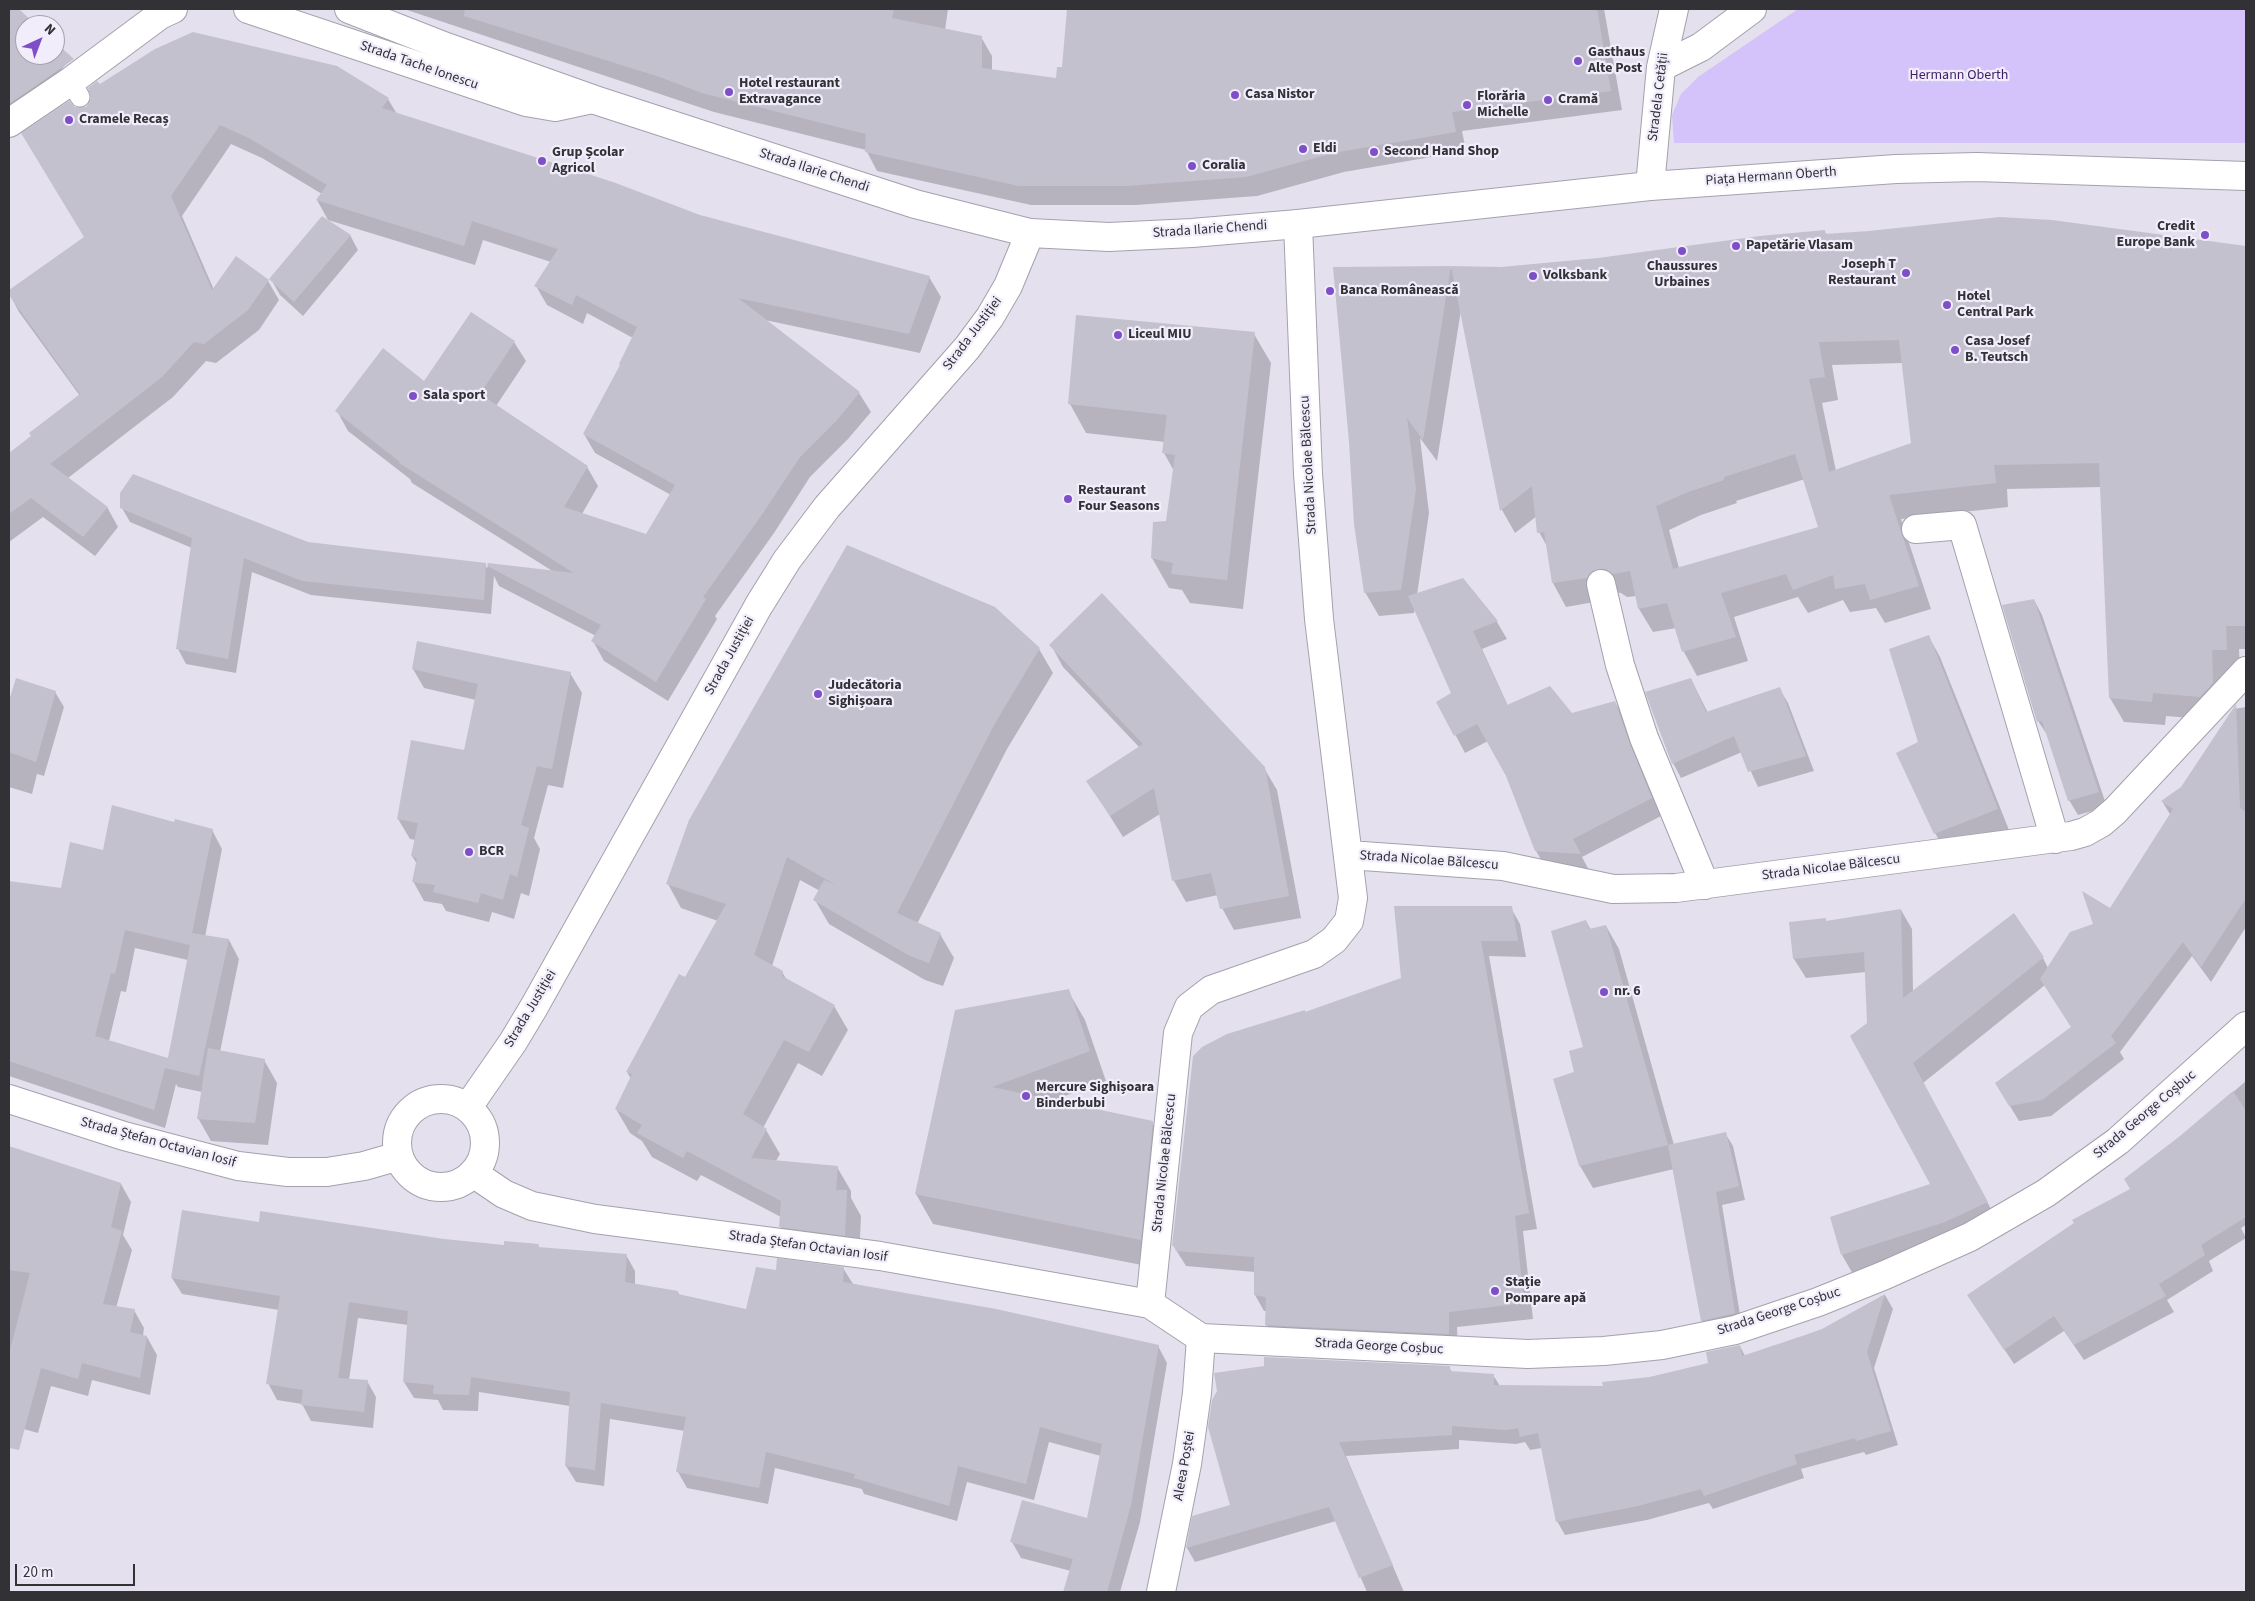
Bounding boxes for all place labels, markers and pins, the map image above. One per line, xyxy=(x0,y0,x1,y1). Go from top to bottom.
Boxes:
place label: Gasthaus Alte Post xyxy=(1588,45,1645,78)
marker: Gasthaus Alte Post xyxy=(1572,55,1584,67)
place label: Hotel restaurant Extravagance xyxy=(739,76,840,108)
marker: Hotel restaurant Extravagance xyxy=(723,86,735,98)
place label: Casa Nistor xyxy=(1245,87,1314,103)
marker: Casa Nistor xyxy=(1229,89,1241,101)
place label: Florăria Michelle xyxy=(1477,89,1529,121)
place label: Cramă xyxy=(1558,92,1598,108)
marker: Cramă xyxy=(1542,94,1554,106)
marker: Florăria Michelle xyxy=(1461,99,1473,111)
place label: Cramele Recaș xyxy=(79,112,169,128)
marker: Cramele Recaș xyxy=(63,114,75,126)
place label: Eldi xyxy=(1313,141,1337,157)
marker: Eldi xyxy=(1297,143,1309,155)
place label: Second Hand Shop xyxy=(1384,144,1499,160)
place label: Grup Școlar Agricol xyxy=(552,145,624,178)
marker: Second Hand Shop xyxy=(1368,146,1380,158)
marker: Grup Școlar Agricol xyxy=(536,155,548,167)
place label: Coralia xyxy=(1202,158,1246,174)
marker: Coralia xyxy=(1186,160,1198,172)
place label: Credit Europe Bank xyxy=(2117,219,2195,252)
marker: Credit Europe Bank xyxy=(2199,229,2211,241)
place label: Papetărie Vlasam xyxy=(1746,238,1853,254)
marker: Papetărie Vlasam xyxy=(1730,240,1742,252)
marker: Chaussures Urbaines xyxy=(1676,245,1688,257)
place label: Joseph T Restaurant xyxy=(1828,257,1896,290)
place label: Chaussures Urbaines xyxy=(1647,259,1717,292)
marker: Joseph T Restaurant xyxy=(1900,267,1912,279)
place label: Volksbank xyxy=(1543,268,1607,284)
marker: Volksbank xyxy=(1527,270,1539,282)
place label: Banca Românească xyxy=(1340,283,1459,299)
marker: Banca Românească xyxy=(1324,285,1336,297)
place label: Hotel Central Park xyxy=(1957,289,2034,322)
marker: Hotel Central Park xyxy=(1941,299,1953,311)
place label: Liceul MIU xyxy=(1128,327,1191,343)
marker: Liceul MIU xyxy=(1112,329,1124,341)
place label: Casa Josef B. Teutsch xyxy=(1965,334,2030,367)
marker: Casa Josef B. Teutsch xyxy=(1949,344,1961,356)
place label: Sala sport xyxy=(423,388,485,404)
marker: Sala sport xyxy=(407,390,419,402)
place label: Restaurant Four Seasons xyxy=(1078,483,1160,516)
marker: Restaurant Four Seasons xyxy=(1062,493,1074,505)
place label: Judecătoria Sighișoara xyxy=(828,678,902,710)
marker: Judecătoria Sighișoara xyxy=(812,688,824,700)
place label: BCR xyxy=(479,844,504,860)
marker: BCR xyxy=(463,846,475,858)
place label: nr. 6 xyxy=(1614,984,1641,1000)
marker: nr. 6 xyxy=(1598,986,1610,998)
place label: Mercure Sighișoara Binderbubi xyxy=(1036,1080,1154,1112)
marker: Mercure Sighișoara Binderbubi xyxy=(1020,1090,1032,1102)
place label: Stație Pompare apă xyxy=(1505,1275,1586,1308)
marker: Stație Pompare apă xyxy=(1489,1285,1501,1297)

